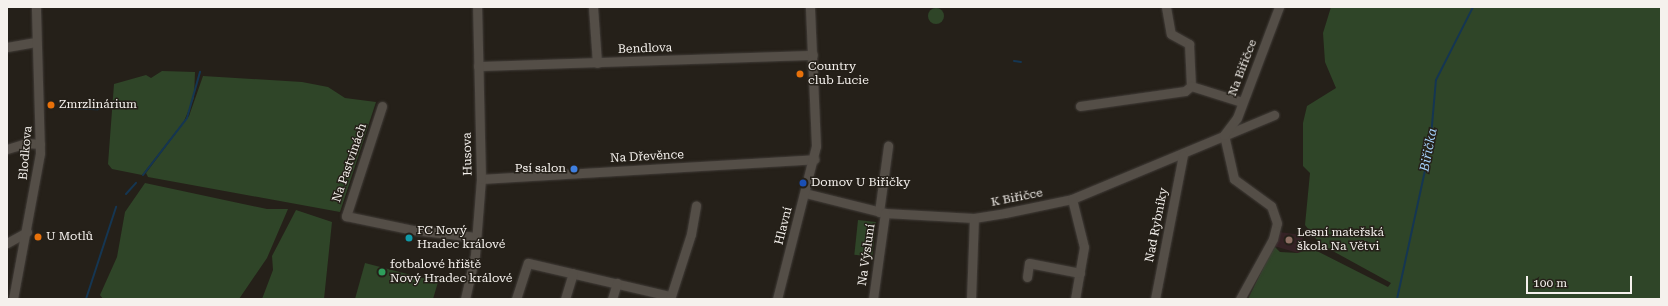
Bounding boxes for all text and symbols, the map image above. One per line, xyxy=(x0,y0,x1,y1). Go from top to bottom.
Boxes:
street label: Na Biřičce xyxy=(1226,38,1260,98)
street label: Bendlova xyxy=(618,41,672,57)
place label: Country club Lucie xyxy=(808,60,869,88)
marker: Country club Lucie xyxy=(795,69,805,79)
place label: Zmrzlinárium xyxy=(59,98,137,112)
marker: Zmrzlinárium xyxy=(46,100,56,110)
street label: Na Pastvinách xyxy=(330,122,370,204)
street label: Blodkova xyxy=(16,125,36,181)
water label: Biřička xyxy=(1417,127,1441,173)
street label: Husova xyxy=(460,132,476,176)
street label: Na Dřevěnce xyxy=(610,148,684,166)
place label: Psí salon xyxy=(515,162,566,176)
marker: Psí salon xyxy=(569,164,579,174)
place label: Domov U Biřičky xyxy=(811,176,910,190)
marker: Domov U Biřičky xyxy=(798,178,808,188)
street label: K Biřičce xyxy=(990,186,1044,210)
street label: Nad Rybníky xyxy=(1143,187,1171,263)
street label: Hlavní xyxy=(772,206,796,246)
street label: Na Výsluní xyxy=(856,223,878,287)
place label: FC Nový Hradec králové xyxy=(417,224,505,252)
place label: Lesní mateřská škola Na Větvi xyxy=(1297,226,1384,254)
place label: U Motlů xyxy=(46,230,93,244)
marker: U Motlů xyxy=(33,232,43,242)
marker: FC Nový Hradec králové xyxy=(404,233,414,243)
marker: Lesní mateřská škola Na Větvi xyxy=(1284,235,1294,245)
place label: fotbalové hřiště Nový Hradec králové xyxy=(390,258,512,286)
marker: fotbalové hřiště Nový Hradec králové xyxy=(377,267,387,277)
scale bar xyxy=(1528,268,1634,294)
text: 100 m xyxy=(1533,276,1567,290)

